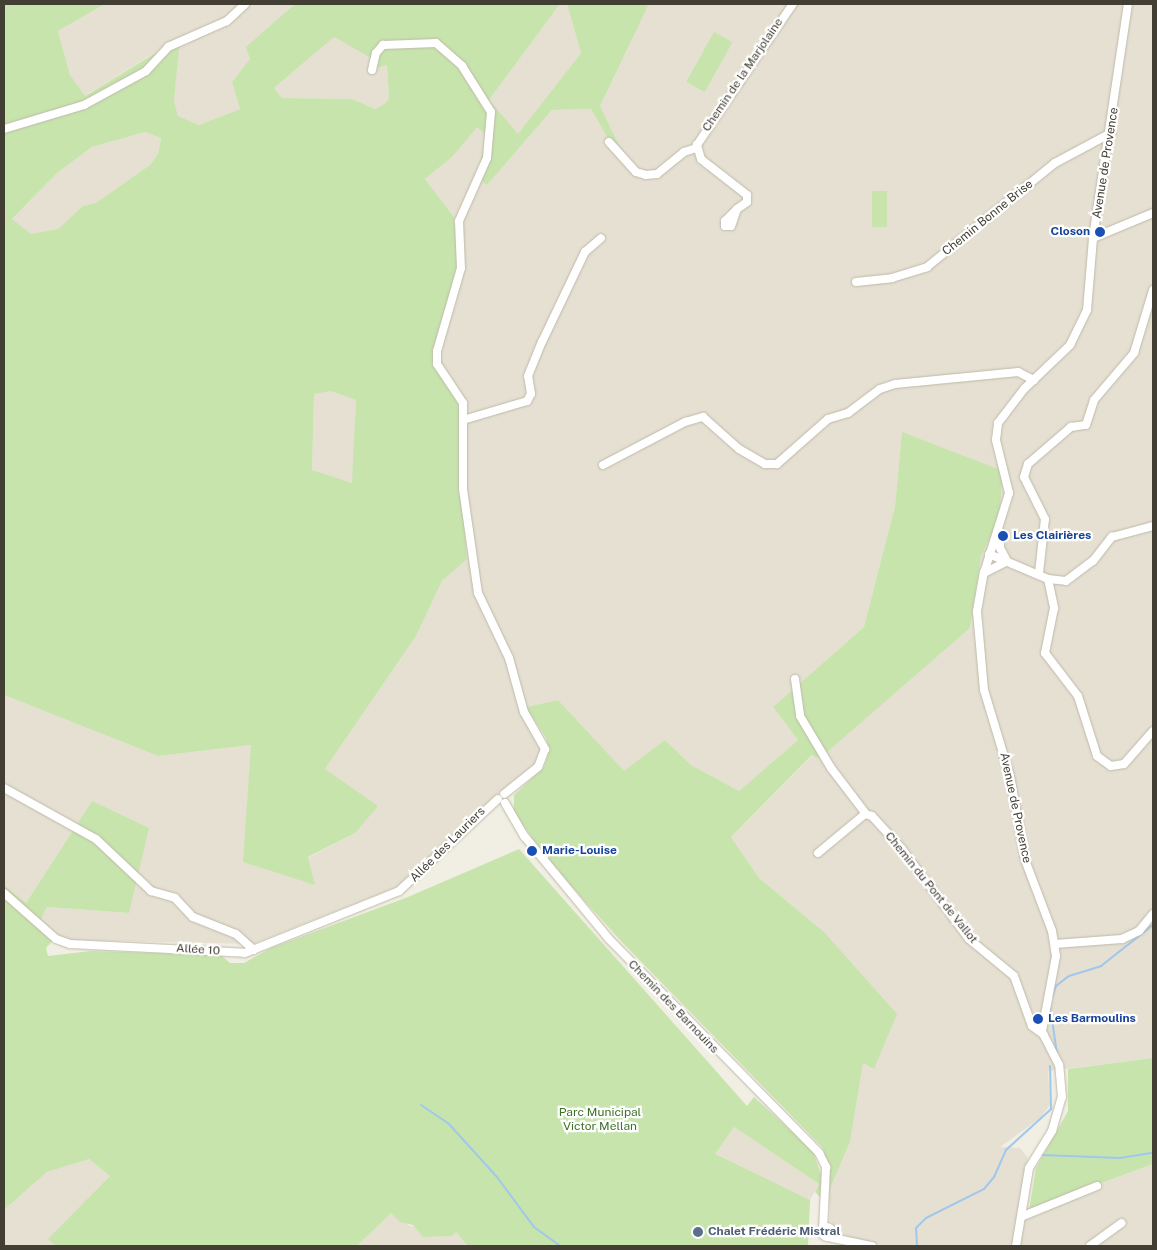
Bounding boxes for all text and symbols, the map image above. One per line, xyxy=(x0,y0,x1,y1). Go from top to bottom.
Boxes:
street label: Chemin de la Marjolaine xyxy=(700,15,786,135)
street label: Avenue de Provence xyxy=(1090,106,1122,220)
street label: Chemin Bonne Brise xyxy=(940,177,1036,259)
place label: Closon xyxy=(1051,225,1090,239)
marker: Closon xyxy=(1094,226,1106,238)
place label: Les Clairières xyxy=(1013,529,1092,543)
marker: Les Clairières xyxy=(997,530,1009,542)
street label: Avenue de Provence xyxy=(996,751,1034,865)
street label: Allée des Lauriers xyxy=(407,804,489,886)
street label: Chemin du Pont de Vallot xyxy=(881,829,981,947)
place label: Marie-Louise xyxy=(542,844,617,858)
marker: Marie-Louise xyxy=(526,845,538,857)
street label: Allée 10 xyxy=(176,941,220,959)
street label: Chemin des Barnouins xyxy=(625,957,721,1057)
place label: Les Barmoulins xyxy=(1048,1012,1136,1026)
marker: Les Barmoulins xyxy=(1032,1013,1044,1025)
park label: Parc Municipal Victor Mellan xyxy=(559,1106,641,1134)
place label: Chalet Frédéric Mistral xyxy=(708,1225,840,1239)
marker: Chalet Frédéric Mistral xyxy=(692,1226,704,1238)

